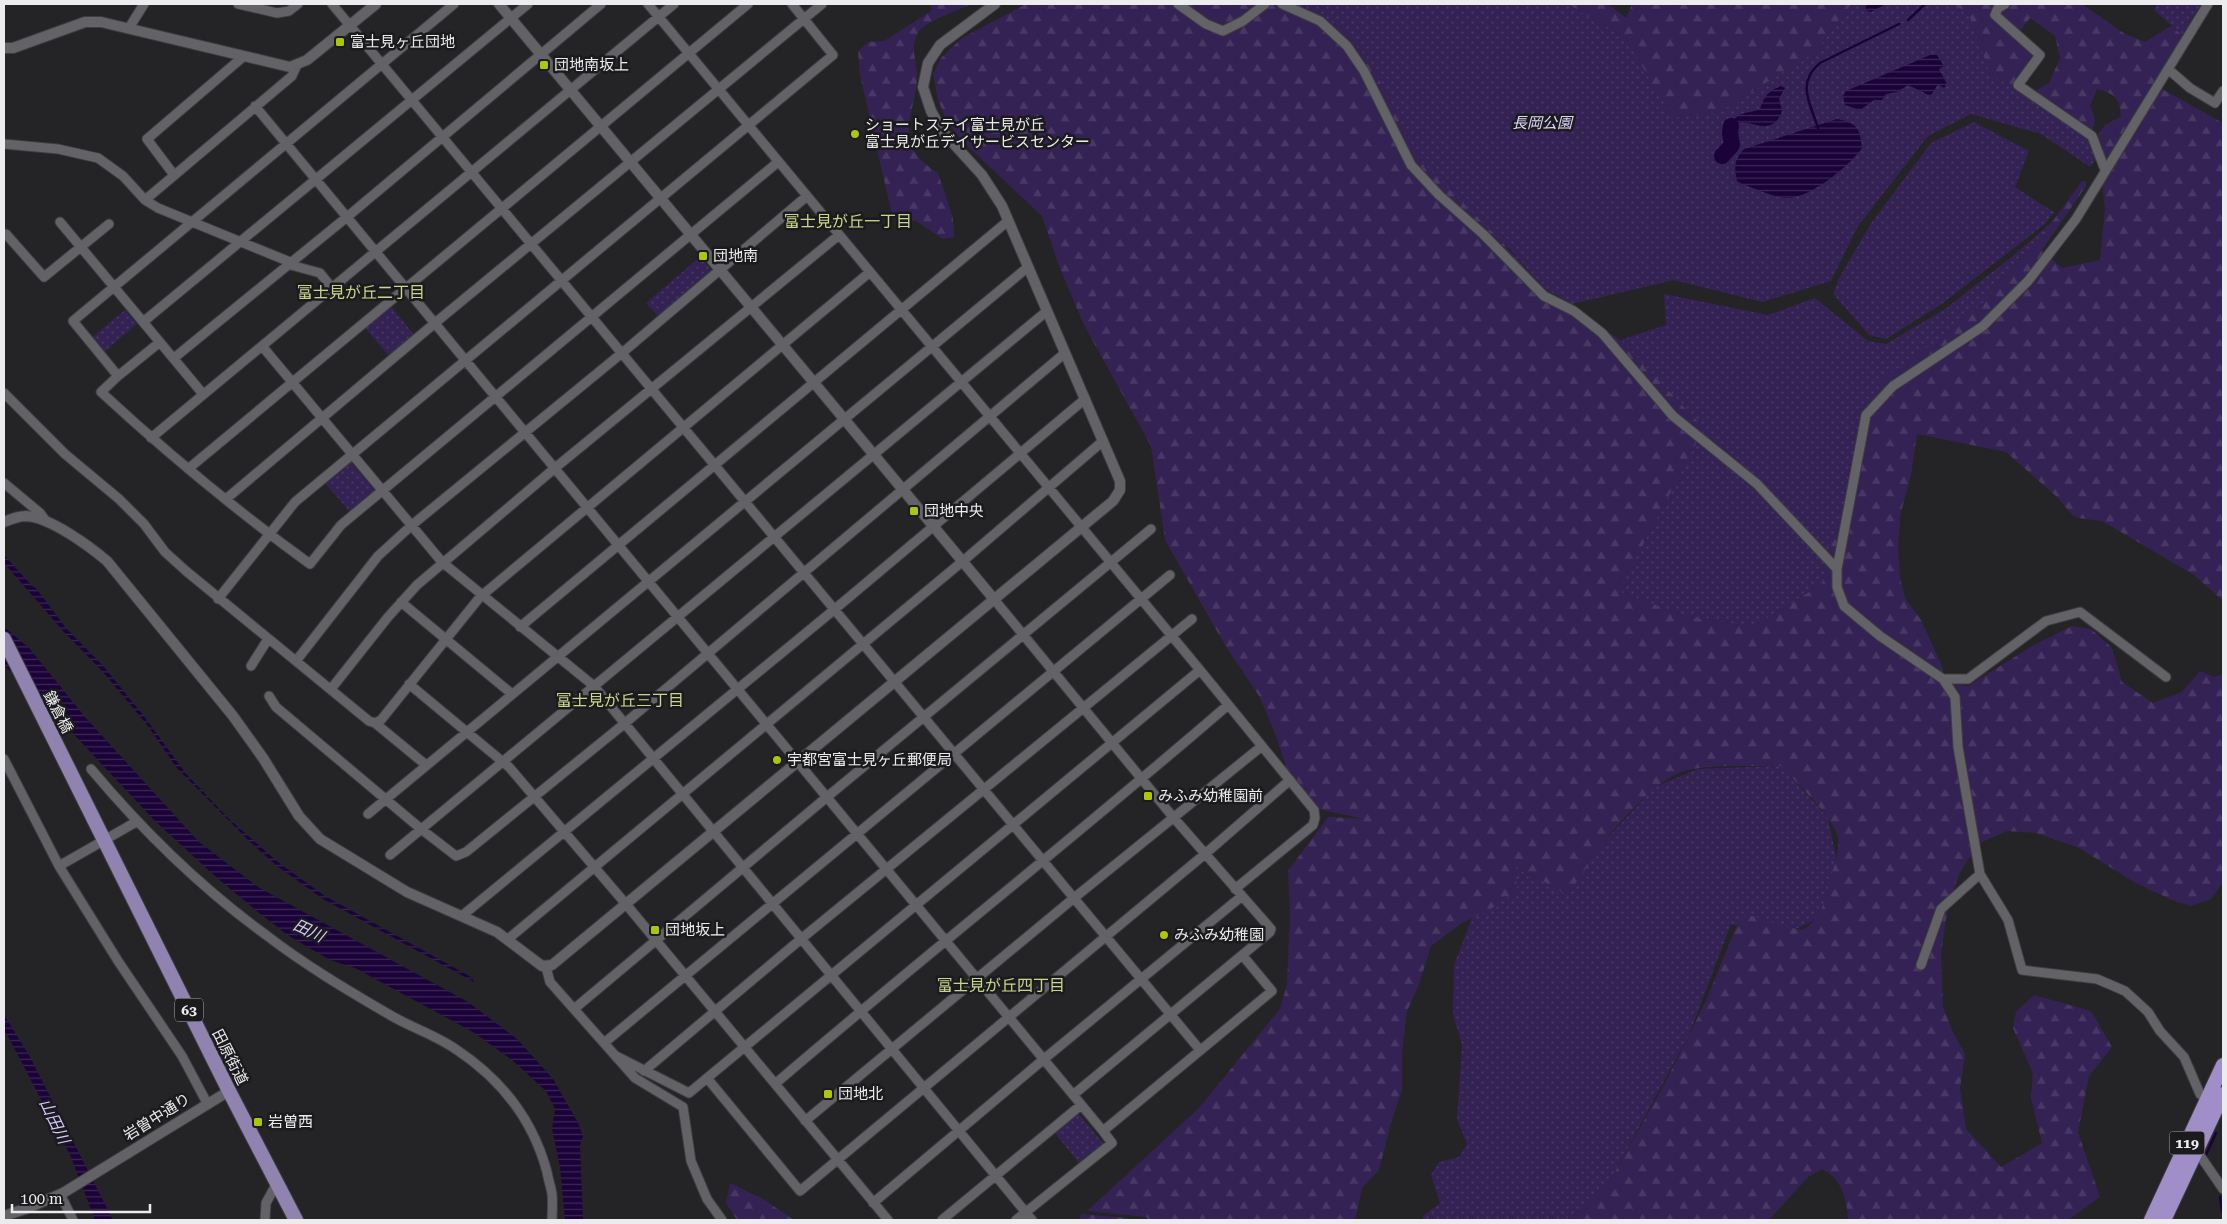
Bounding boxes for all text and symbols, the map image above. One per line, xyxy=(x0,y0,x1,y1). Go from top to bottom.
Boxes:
place label: 富士見ヶ丘団地 xyxy=(350,33,455,51)
marker: 富士見ヶ丘団地 xyxy=(334,36,346,48)
place label: 団地南坂上 xyxy=(554,56,629,74)
marker: 団地南坂上 xyxy=(538,59,550,71)
park label: 長岡公園 xyxy=(1512,114,1574,132)
place label: ショートステイ富士見が丘 富士見が丘デイサービスセンター xyxy=(865,116,1090,151)
marker: ショートステイ富士見が丘 富士見が丘デイサービスセンター xyxy=(849,128,861,140)
district label: 富士見が丘一丁目 xyxy=(784,212,912,231)
place label: 団地南 xyxy=(713,247,758,265)
marker: 団地南 xyxy=(697,250,709,262)
district label: 富士見が丘二丁目 xyxy=(297,283,425,302)
place label: 団地中央 xyxy=(924,502,984,520)
marker: 団地中央 xyxy=(908,505,920,517)
street label: 鎌倉橋 xyxy=(40,688,76,736)
district label: 富士見が丘三丁目 xyxy=(556,691,684,710)
place label: 宇都宮富士見ヶ丘郵便局 xyxy=(787,751,952,769)
marker: 宇都宮富士見ヶ丘郵便局 xyxy=(771,754,783,766)
place label: みふみ幼稚園前 xyxy=(1158,787,1263,805)
marker: みふみ幼稚園前 xyxy=(1142,790,1154,802)
water label: 田川 xyxy=(290,915,329,947)
place label: 団地坂上 xyxy=(665,921,725,939)
marker: 団地坂上 xyxy=(649,924,661,936)
place label: みふみ幼稚園 xyxy=(1174,926,1264,944)
marker: みふみ幼稚園 xyxy=(1158,929,1170,941)
district label: 富士見が丘四丁目 xyxy=(937,976,1065,995)
road number: 63 xyxy=(175,998,203,1022)
street label: 田原街道 xyxy=(208,1026,252,1088)
place label: 団地北 xyxy=(838,1085,883,1103)
marker: 団地北 xyxy=(822,1088,834,1100)
street label: 岩曽中通り xyxy=(120,1089,194,1145)
water label: 山田川 xyxy=(35,1095,74,1149)
place label: 岩曽西 xyxy=(268,1113,313,1131)
marker: 岩曽西 xyxy=(252,1116,264,1128)
road number: 119 xyxy=(2170,1132,2204,1154)
scale bar xyxy=(12,1182,150,1214)
text: 100 m xyxy=(20,1190,63,1208)

